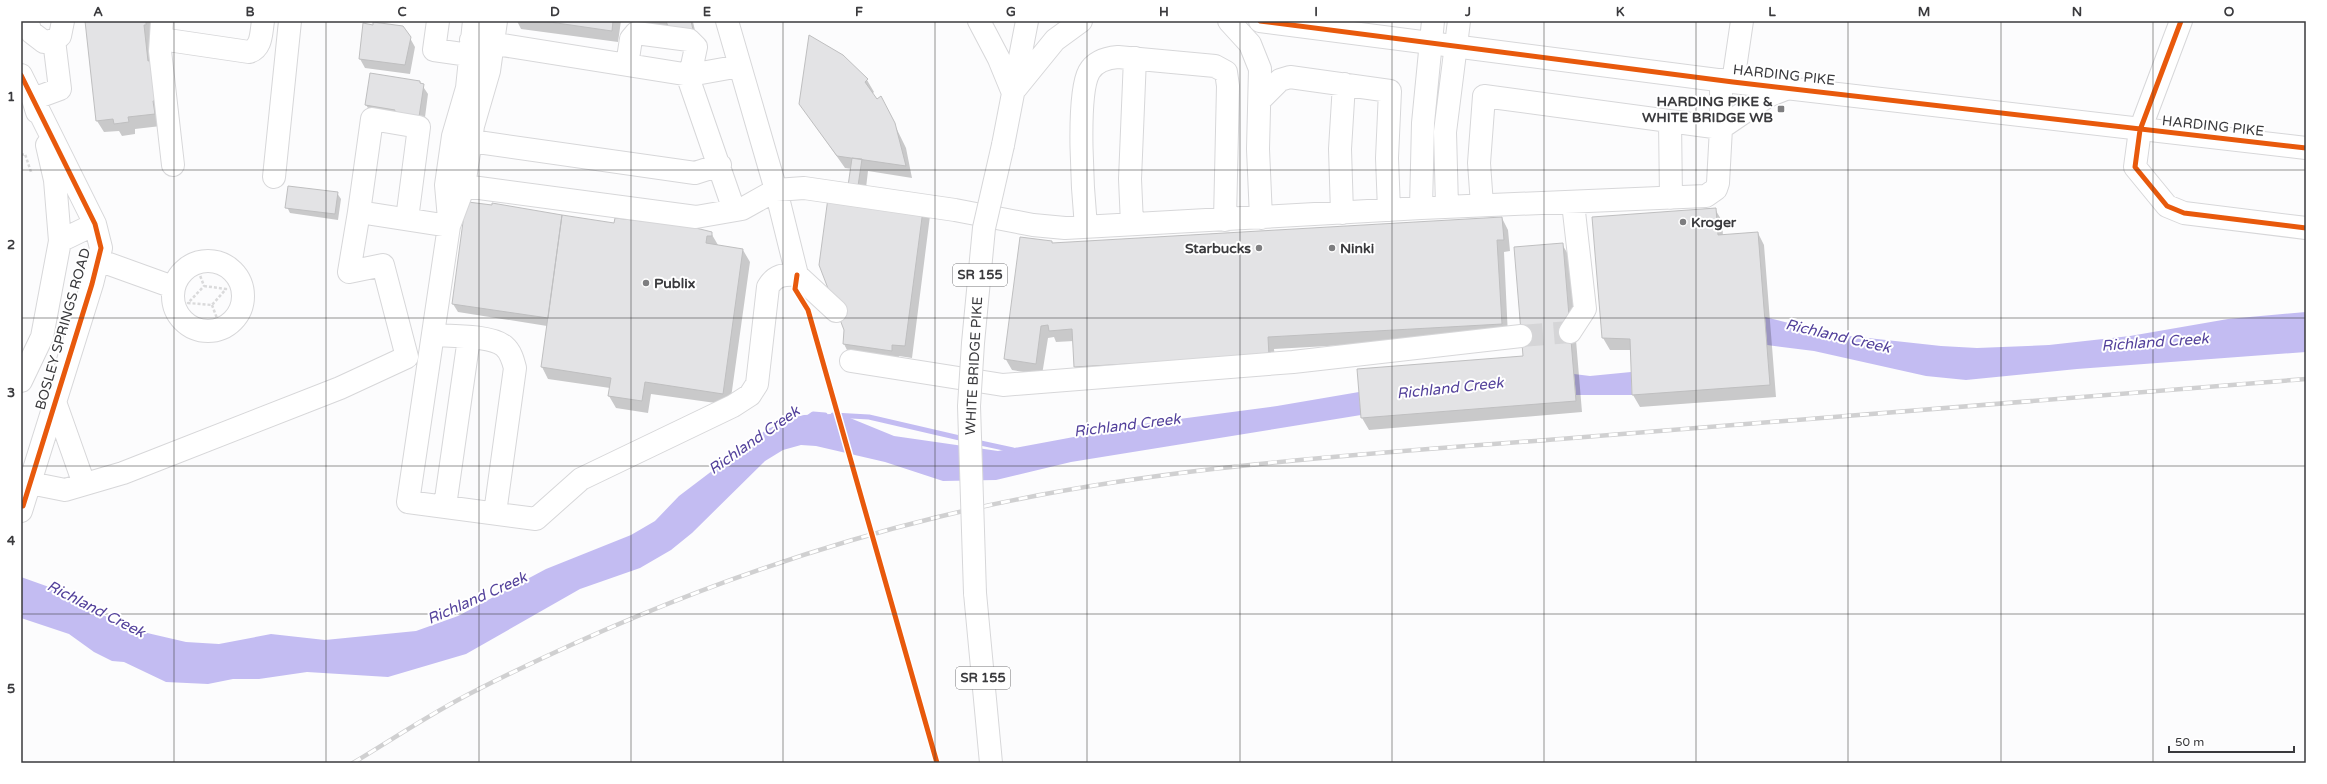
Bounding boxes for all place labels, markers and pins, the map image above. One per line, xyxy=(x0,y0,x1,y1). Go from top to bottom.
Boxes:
place label: HARDING PIKE & WHITE BRIDGE WB xyxy=(1642,93,1773,126)
marker: HARDING PIKE & WHITE BRIDGE WB xyxy=(1776,104,1786,114)
place label: Kroger xyxy=(1691,214,1737,231)
marker: Kroger xyxy=(1678,217,1688,227)
place label: Starbucks xyxy=(1185,240,1251,257)
place label: Ninki xyxy=(1340,240,1374,257)
marker: Starbucks xyxy=(1254,243,1264,253)
marker: Ninki xyxy=(1327,243,1337,253)
place label: Publix xyxy=(654,275,696,292)
marker: Publix xyxy=(641,278,651,288)

